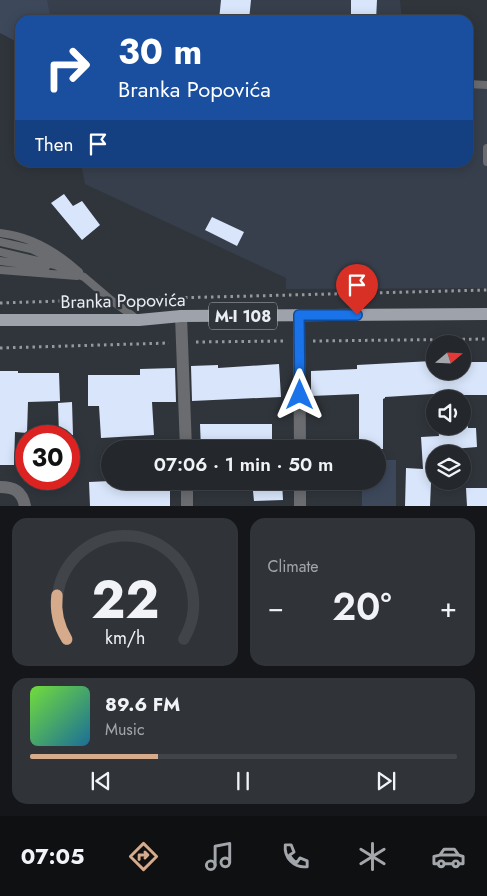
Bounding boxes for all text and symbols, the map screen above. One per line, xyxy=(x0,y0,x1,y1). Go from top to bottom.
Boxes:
text: 30 m xyxy=(118,27,202,77)
icon: right xyxy=(35,35,100,100)
text: Branka Popovića xyxy=(118,73,271,105)
icon: arrive xyxy=(84,130,112,158)
text: Then xyxy=(35,131,74,158)
pin xyxy=(336,264,378,315)
icon: arrive xyxy=(343,271,371,299)
street label: Branka Popovića xyxy=(60,287,186,315)
road number: M-I 108 xyxy=(209,302,277,330)
north arrow xyxy=(426,335,471,380)
map controls xyxy=(426,335,471,490)
position arrow xyxy=(273,368,325,420)
button: sound xyxy=(426,390,471,435)
speed limit sign: 30 xyxy=(15,425,80,490)
button: layers xyxy=(426,445,471,490)
text: 07:06 · 1 min · 50 m xyxy=(154,451,333,478)
text: Climate xyxy=(268,555,319,578)
text: 22 xyxy=(91,562,159,638)
text: 20° xyxy=(332,579,392,634)
text: − xyxy=(268,587,284,628)
text: + xyxy=(440,587,457,628)
text: km/h xyxy=(105,625,145,651)
text: 89.6 FM xyxy=(105,691,180,718)
text: Music xyxy=(105,718,145,741)
icon: previous xyxy=(87,767,115,795)
icon: pause xyxy=(229,767,257,795)
icon: next xyxy=(372,767,400,795)
icon: directions xyxy=(126,839,161,874)
icon: music xyxy=(202,839,237,874)
icon: phone xyxy=(278,839,313,874)
icon: climate xyxy=(355,839,390,874)
icon: car xyxy=(431,839,466,874)
text: 07:05 xyxy=(21,840,84,872)

